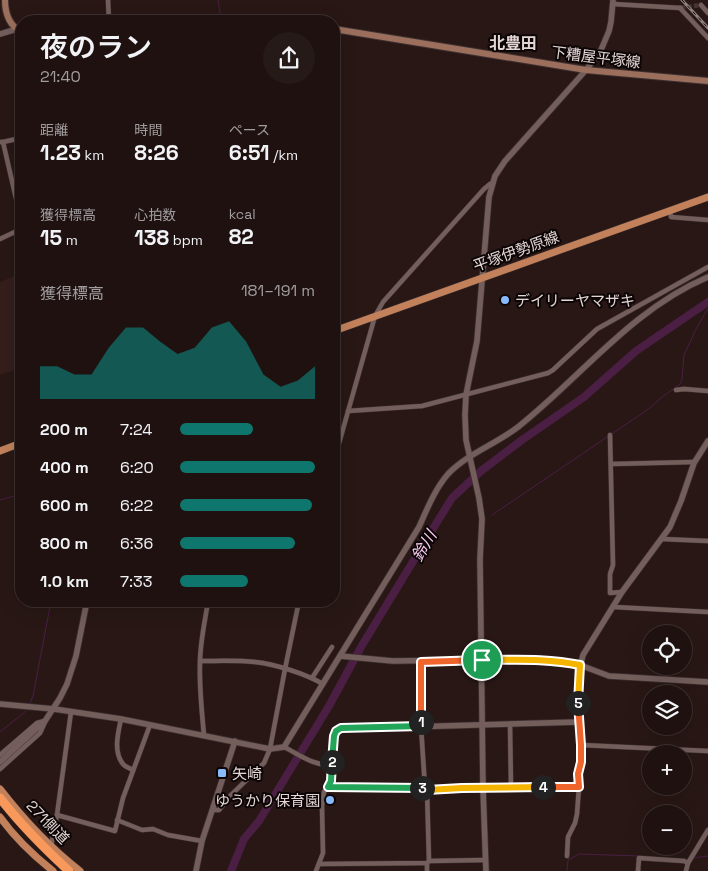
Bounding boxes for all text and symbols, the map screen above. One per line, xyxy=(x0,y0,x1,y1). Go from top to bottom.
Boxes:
text: 夜のラン xyxy=(40,29,152,65)
button: share xyxy=(263,32,315,84)
district label: 北豊田 xyxy=(489,33,537,54)
street label: 下糟屋平塚線 xyxy=(550,42,642,72)
text: 21:40 xyxy=(40,66,81,87)
text: 距離 xyxy=(40,121,68,139)
text: 時間 xyxy=(134,121,162,139)
text: ペース xyxy=(229,121,270,139)
text: 1.23 xyxy=(40,139,81,166)
text: 8:26 xyxy=(134,139,179,166)
text: 6:51 xyxy=(229,139,270,166)
text: km xyxy=(81,146,104,164)
text: /km xyxy=(270,146,298,164)
text: kcal xyxy=(229,205,256,223)
text: 獲得標高 xyxy=(40,206,96,224)
text: 心拍数 xyxy=(134,206,176,224)
text: 82 xyxy=(229,223,254,250)
text: 15 xyxy=(40,224,62,251)
text: 138 xyxy=(134,224,169,251)
street label: 平塚伊勢原線 xyxy=(470,227,562,275)
text: m xyxy=(62,231,78,249)
text: bpm xyxy=(169,231,203,249)
text: 181–191 m xyxy=(241,280,315,301)
text: 獲得標高 xyxy=(40,283,104,304)
place label: デイリーヤマザキ xyxy=(515,291,635,310)
marker: デイリーヤマザキ xyxy=(499,294,511,306)
text: 200 m xyxy=(40,419,88,440)
text: 7:24 xyxy=(120,419,152,440)
text: 400 m xyxy=(40,457,89,478)
text: 6:20 xyxy=(120,457,154,478)
text: 600 m xyxy=(40,495,88,516)
text: 6:22 xyxy=(120,495,153,516)
water label: 鈴川 xyxy=(407,525,442,565)
text: 800 m xyxy=(40,533,88,554)
text: 6:36 xyxy=(120,533,153,554)
text: 1.0 km xyxy=(40,571,89,592)
text: 7:33 xyxy=(120,571,152,592)
map controls xyxy=(642,625,692,855)
button: locate xyxy=(642,625,692,675)
pin xyxy=(461,639,503,681)
icon: arrive xyxy=(468,646,496,674)
button: layers xyxy=(642,685,692,735)
pin: 5 xyxy=(566,690,590,716)
text: 5 xyxy=(574,694,583,712)
pin: 1 xyxy=(408,710,434,734)
text: 1 xyxy=(418,713,425,731)
button: + xyxy=(642,745,692,795)
pin: 2 xyxy=(320,750,344,774)
text: 2 xyxy=(328,753,337,771)
place label: 矢崎 xyxy=(232,764,262,783)
marker: 矢崎 xyxy=(216,767,228,779)
pin: 4 xyxy=(530,774,556,800)
pin: 3 xyxy=(410,776,434,800)
text: 4 xyxy=(539,778,548,796)
text: 3 xyxy=(418,779,427,797)
place label: ゆうかり保育園 xyxy=(215,791,320,810)
marker: ゆうかり保育園 xyxy=(324,794,336,806)
street label: 271側道 xyxy=(23,796,73,848)
button: − xyxy=(642,805,692,855)

